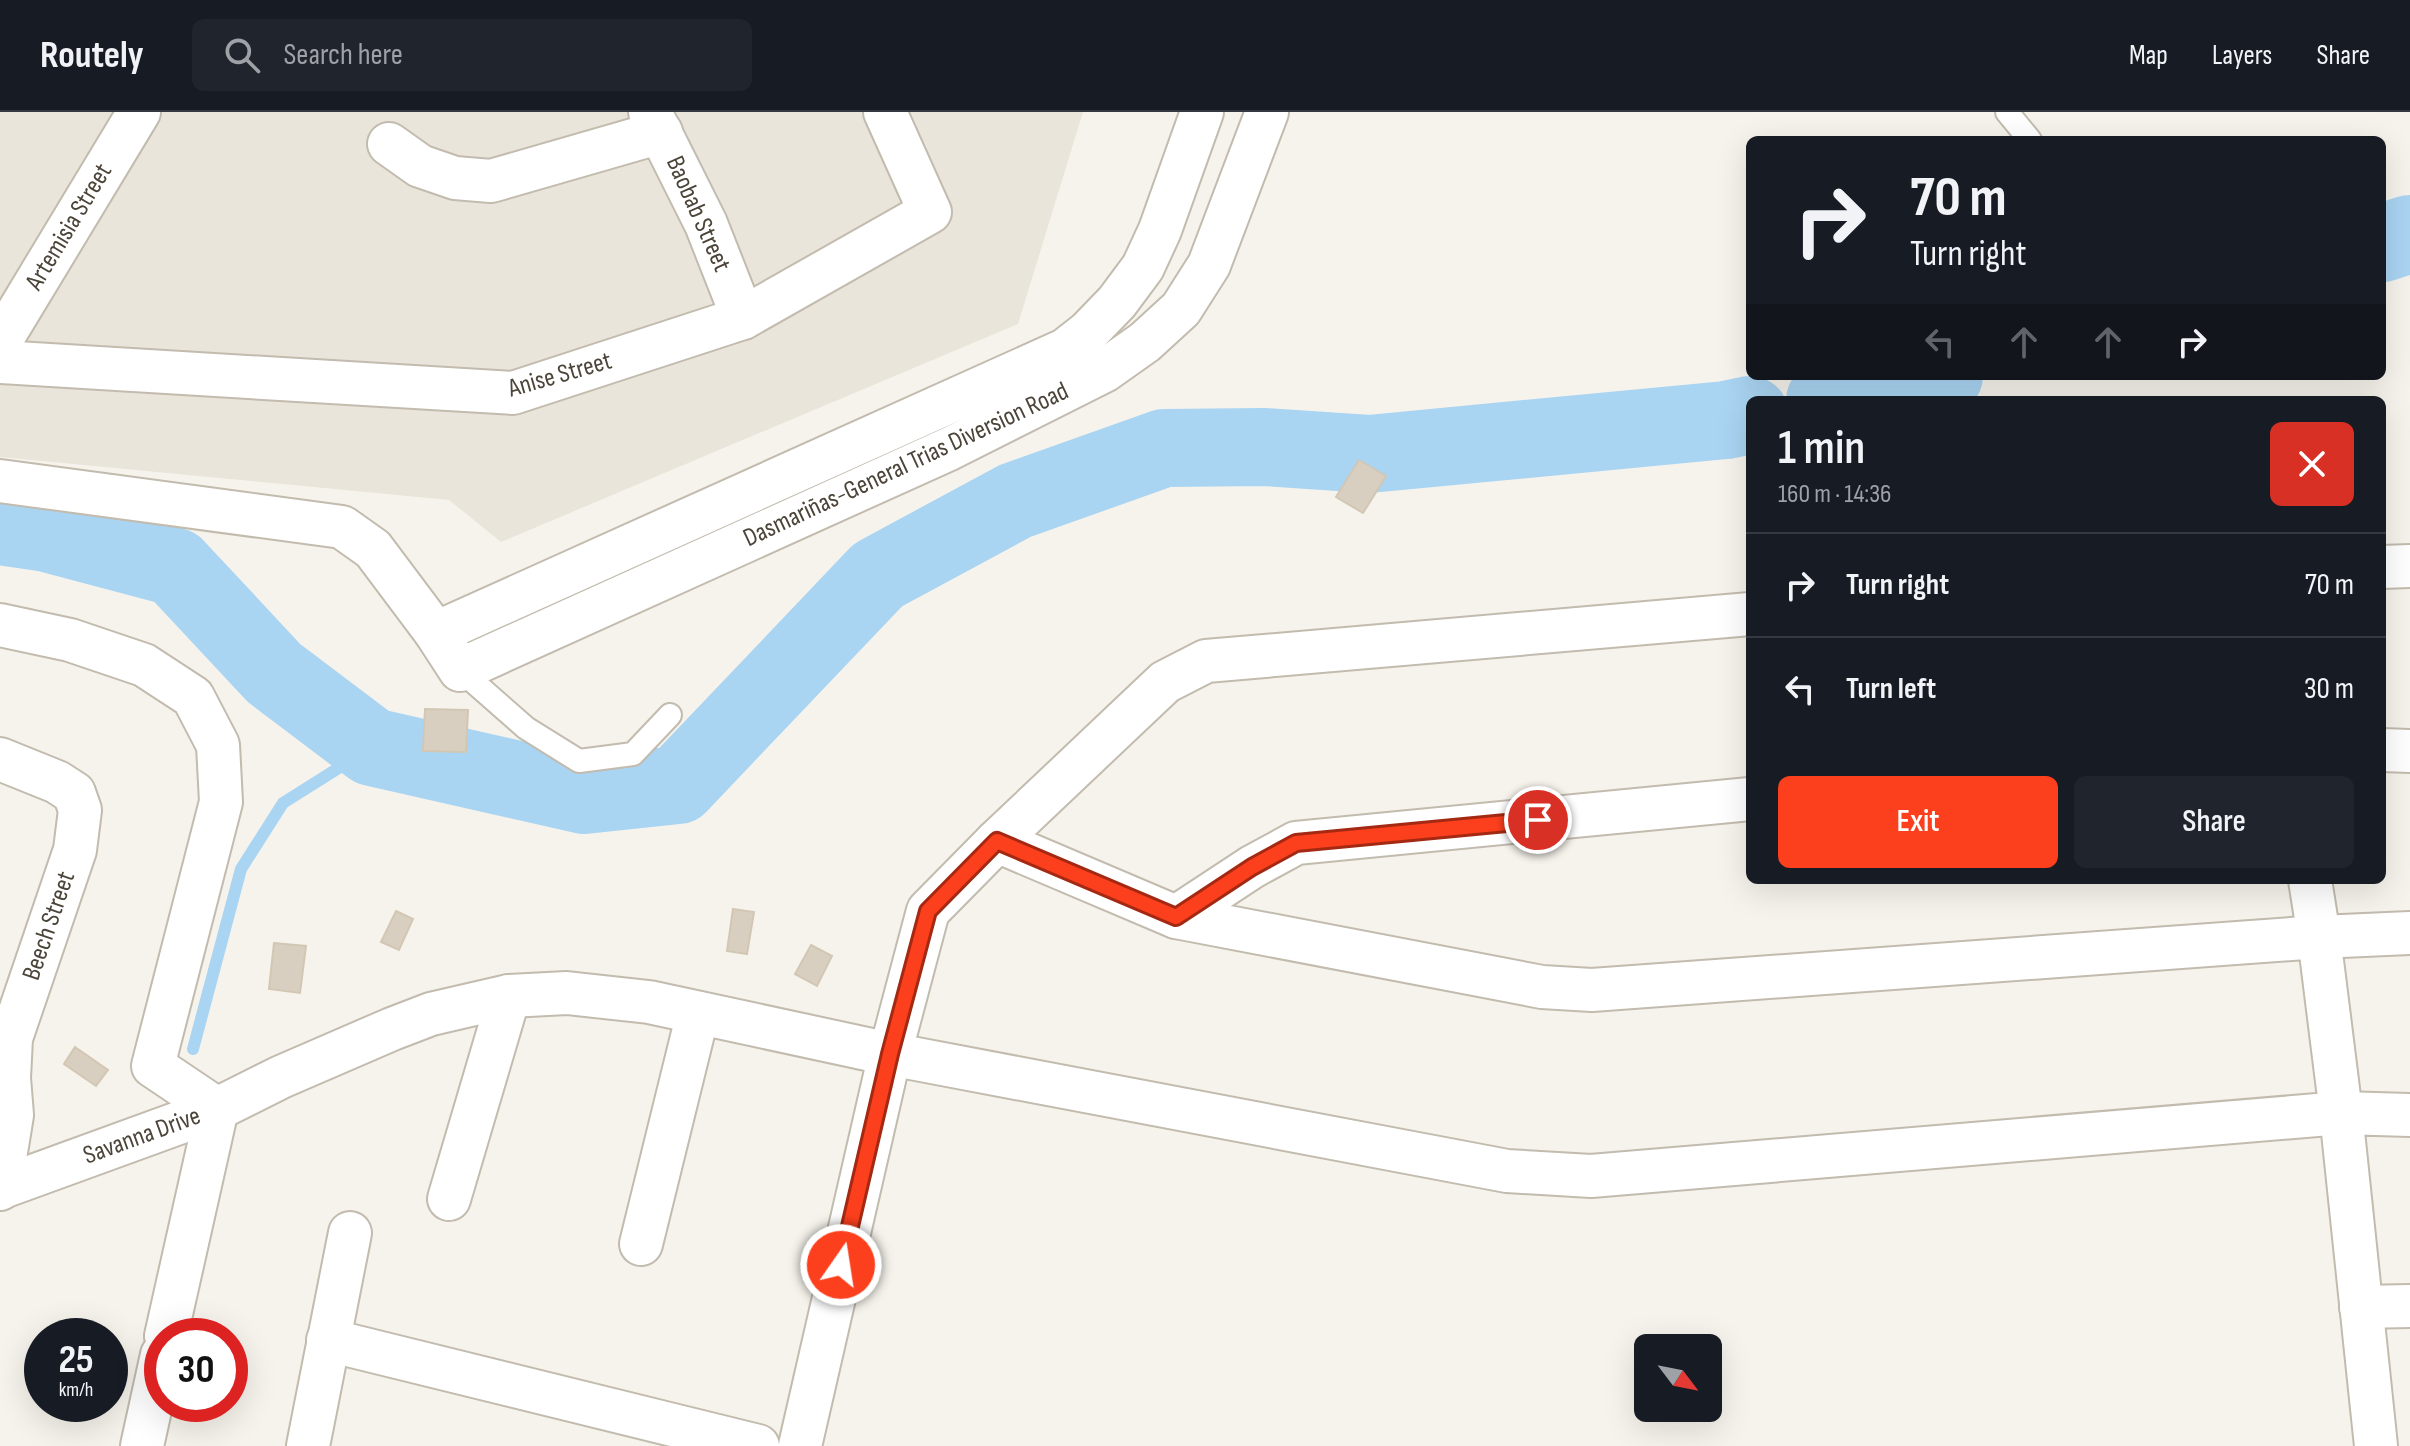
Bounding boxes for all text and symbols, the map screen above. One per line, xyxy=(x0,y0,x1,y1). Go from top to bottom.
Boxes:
search box xyxy=(192,19,752,91)
text: Routely xyxy=(40,33,144,78)
icon: search xyxy=(220,33,264,77)
text: Search here xyxy=(284,37,403,73)
text: Map xyxy=(2129,39,2168,72)
text: Layers xyxy=(2212,39,2272,72)
text: Share xyxy=(2316,39,2370,72)
street label: Baobab Street xyxy=(659,152,737,277)
street label: Artemisia Street xyxy=(19,158,119,297)
text: 70 m xyxy=(1910,165,2007,232)
icon: right xyxy=(1778,168,1882,272)
text: Turn right xyxy=(1910,233,2027,276)
icon: left xyxy=(1918,320,1962,364)
icon: ahead xyxy=(2002,320,2046,364)
icon: ahead xyxy=(2086,320,2130,364)
icon: right xyxy=(2170,320,2214,364)
street label: Anise Street xyxy=(504,345,615,405)
street label: Dasmariñas-General Trias Diversion Road xyxy=(739,376,1073,554)
text: 1 min xyxy=(1778,420,1865,477)
button: close xyxy=(2270,422,2354,506)
text: 160 m · 14:36 xyxy=(1778,479,1892,510)
icon: right xyxy=(1778,563,1822,607)
text: Turn right xyxy=(1846,567,1949,603)
text: 70 m xyxy=(2305,567,2354,603)
icon: left xyxy=(1778,667,1822,711)
text: Turn left xyxy=(1846,671,1936,707)
text: 30 m xyxy=(2304,671,2354,707)
button: Exit xyxy=(1778,776,2058,868)
button: Share xyxy=(2074,776,2354,868)
pin xyxy=(1504,786,1572,854)
icon: arrive xyxy=(1516,798,1560,842)
street label: Beech Street xyxy=(16,867,82,984)
street label: Savanna Drive xyxy=(79,1100,205,1172)
position arrow xyxy=(799,1223,883,1307)
speed limit sign: 30 xyxy=(144,1318,248,1422)
north arrow xyxy=(1634,1334,1722,1422)
map controls xyxy=(1634,1334,1722,1422)
text: 25 xyxy=(58,1336,94,1384)
text: km/h xyxy=(59,1378,93,1402)

